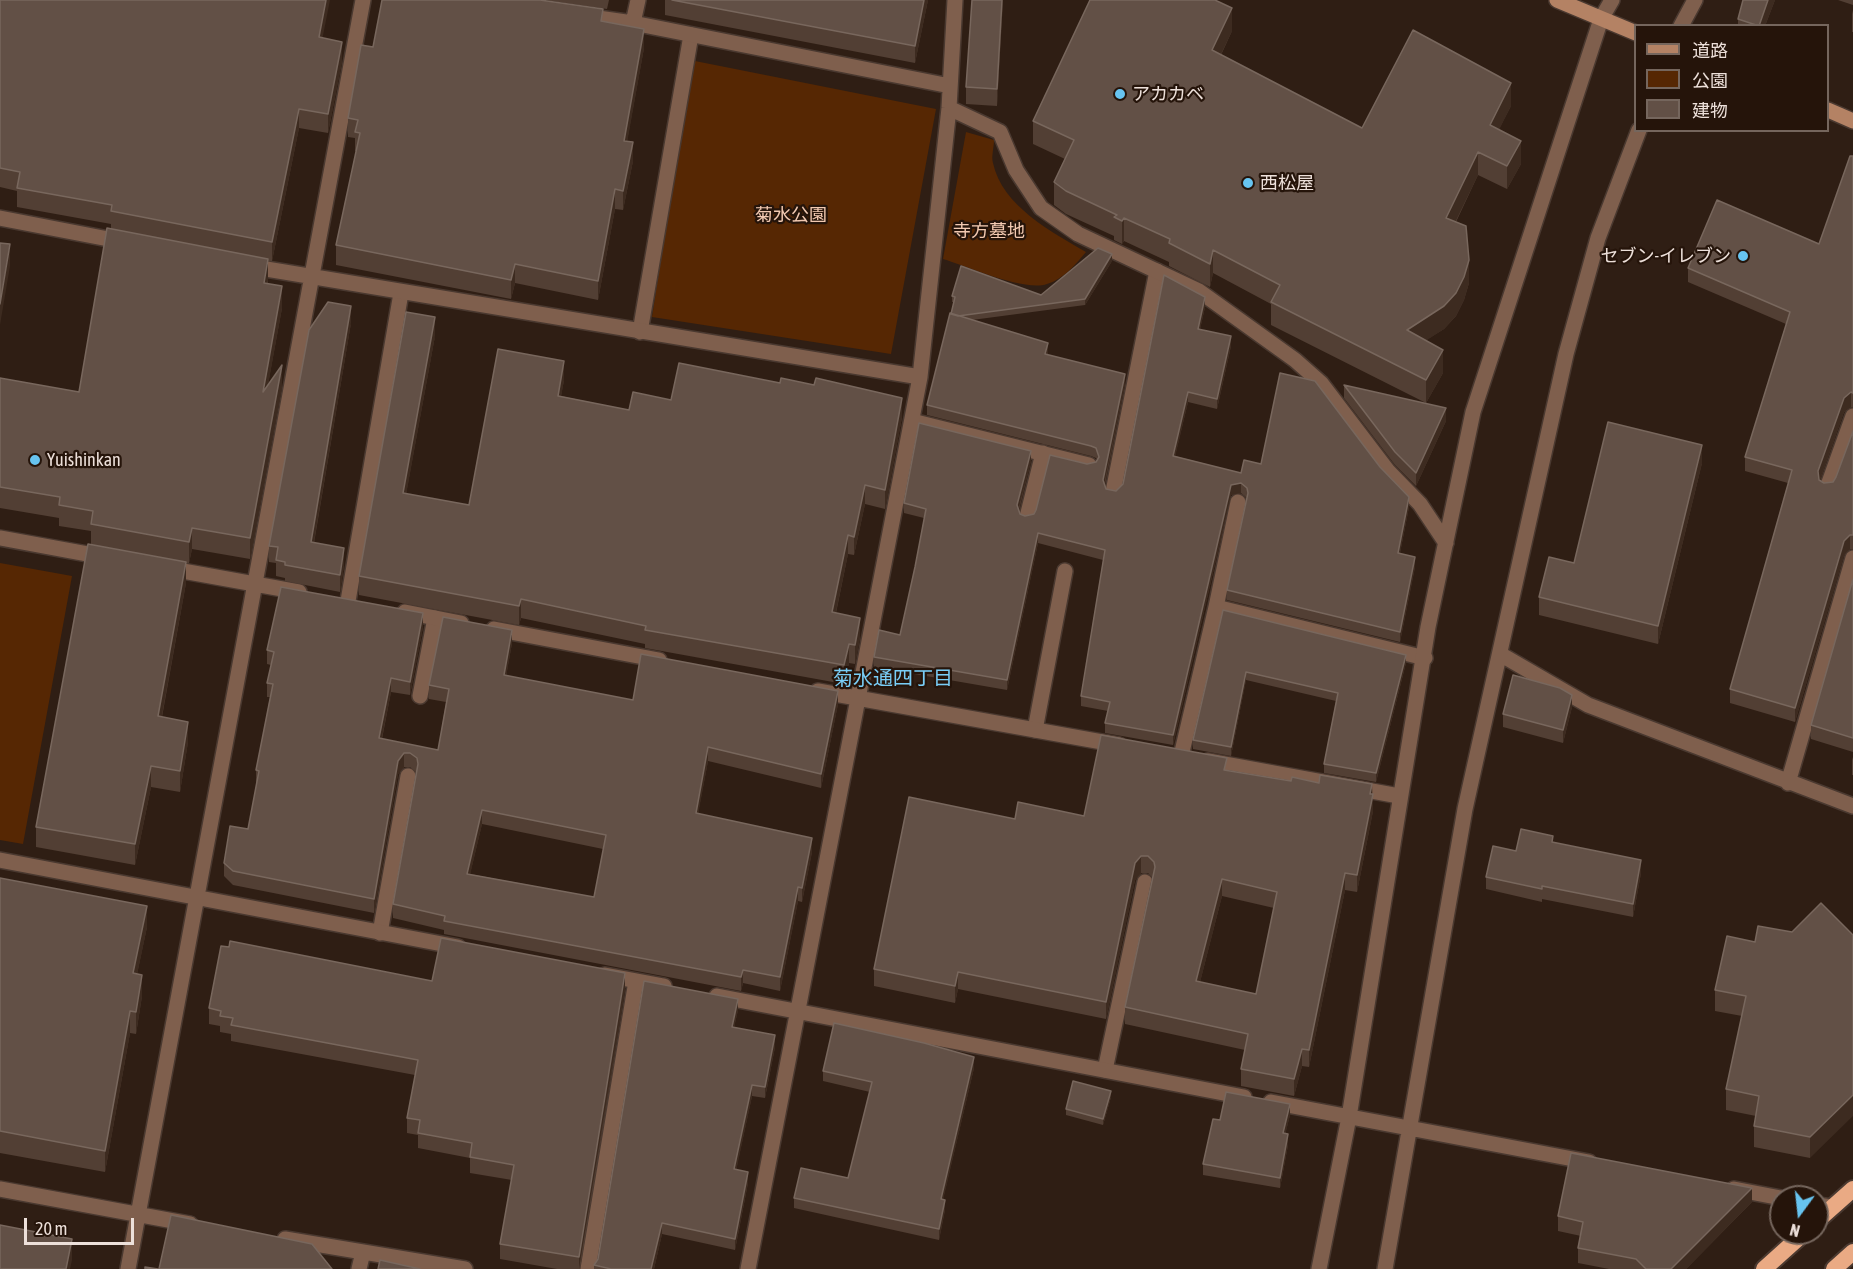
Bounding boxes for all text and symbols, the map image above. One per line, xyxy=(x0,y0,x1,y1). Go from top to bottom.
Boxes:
legend xyxy=(1634,24,1829,132)
text: 道路 xyxy=(1692,40,1728,61)
text: 公園 xyxy=(1692,70,1728,91)
place label: アカカベ xyxy=(1132,83,1204,105)
marker: アカカベ xyxy=(1113,87,1127,101)
text: 建物 xyxy=(1692,100,1728,121)
place label: 西松屋 xyxy=(1260,172,1314,194)
marker: 西松屋 xyxy=(1241,176,1255,190)
park label: 菊水公園 xyxy=(755,204,827,226)
park label: 寺方墓地 xyxy=(953,220,1025,242)
place label: セブン-イレブン xyxy=(1601,245,1731,267)
marker: セブン-イレブン xyxy=(1736,249,1750,263)
place label: Yuishinkan xyxy=(47,449,121,471)
marker: Yuishinkan xyxy=(28,453,42,467)
district label: 菊水通四丁目 xyxy=(833,667,953,691)
north arrow xyxy=(1769,1185,1829,1245)
scale bar xyxy=(27,1206,136,1244)
text: 20 m xyxy=(35,1218,67,1239)
text: N xyxy=(1788,1221,1802,1240)

